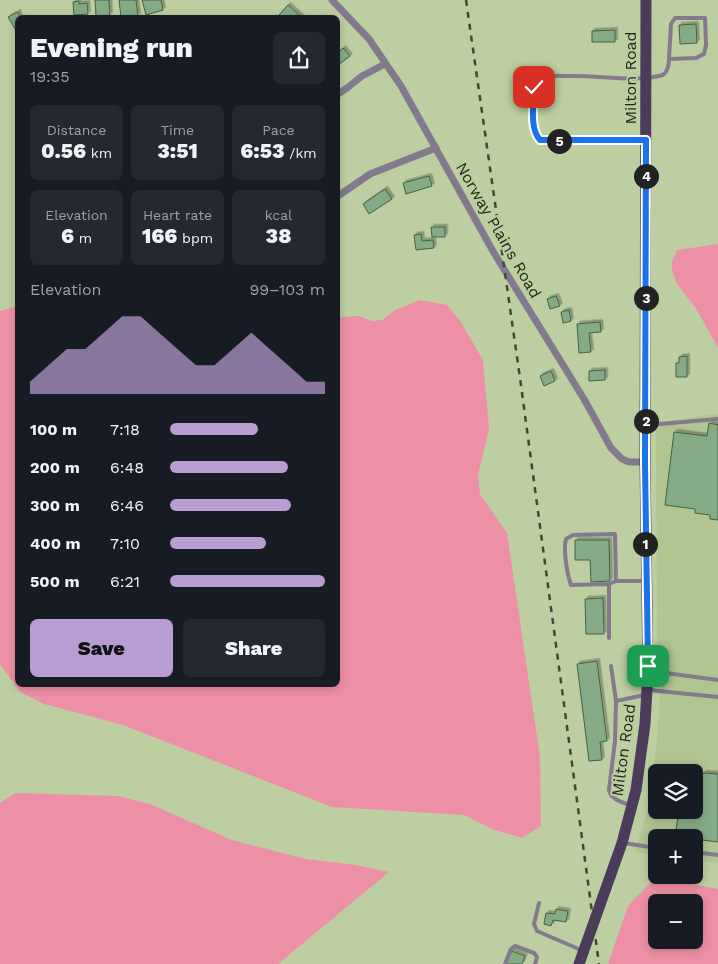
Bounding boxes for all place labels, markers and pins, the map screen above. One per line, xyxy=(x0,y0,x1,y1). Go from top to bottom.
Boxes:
pin xyxy=(513,66,555,108)
pin: 5 xyxy=(546,128,572,154)
pin: 4 xyxy=(634,164,658,188)
pin: 3 xyxy=(634,286,658,310)
pin: 2 xyxy=(634,408,658,434)
pin: 1 xyxy=(632,532,658,556)
pin xyxy=(627,645,669,687)

